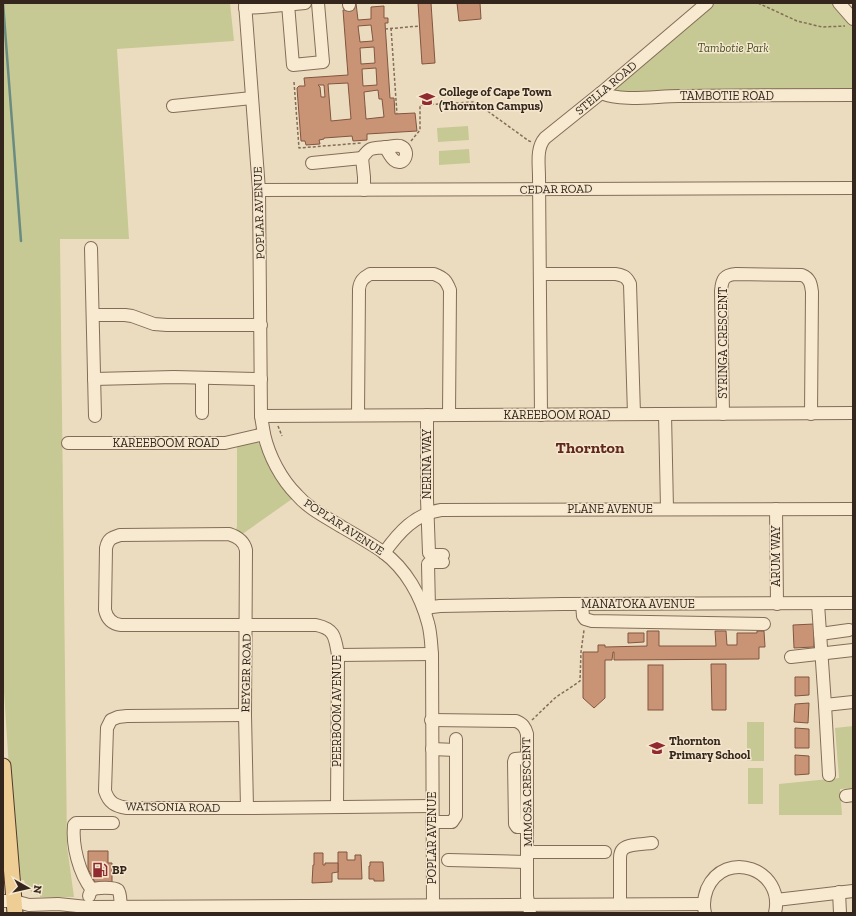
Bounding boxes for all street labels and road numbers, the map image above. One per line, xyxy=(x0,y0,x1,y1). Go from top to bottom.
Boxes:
street label: STELLA ROAD xyxy=(572,58,640,118)
street label: TAMBOTIE ROAD xyxy=(680,89,774,103)
street label: POPLAR AVENUE xyxy=(250,166,268,260)
street label: CEDAR ROAD xyxy=(520,181,592,197)
street label: SYRINGA CRESCENT xyxy=(716,287,730,399)
street label: KAREEBOOM ROAD xyxy=(504,408,610,422)
street label: NERINA WAY xyxy=(420,428,434,499)
street label: KAREEBOOM ROAD xyxy=(113,436,219,450)
street label: POPLAR AVENUE xyxy=(301,496,387,558)
street label: PLANE AVENUE xyxy=(567,502,653,516)
street label: ARUM WAY xyxy=(769,525,783,587)
street label: MANATOKA AVENUE xyxy=(581,597,695,611)
street label: REYGER ROAD xyxy=(238,633,254,713)
street label: PEERBOOM AVENUE xyxy=(330,655,344,767)
street label: MIMOSA CRESCENT xyxy=(519,737,535,847)
street label: POPLAR AVENUE xyxy=(425,792,439,884)
street label: WATSONIA ROAD xyxy=(125,799,221,815)

